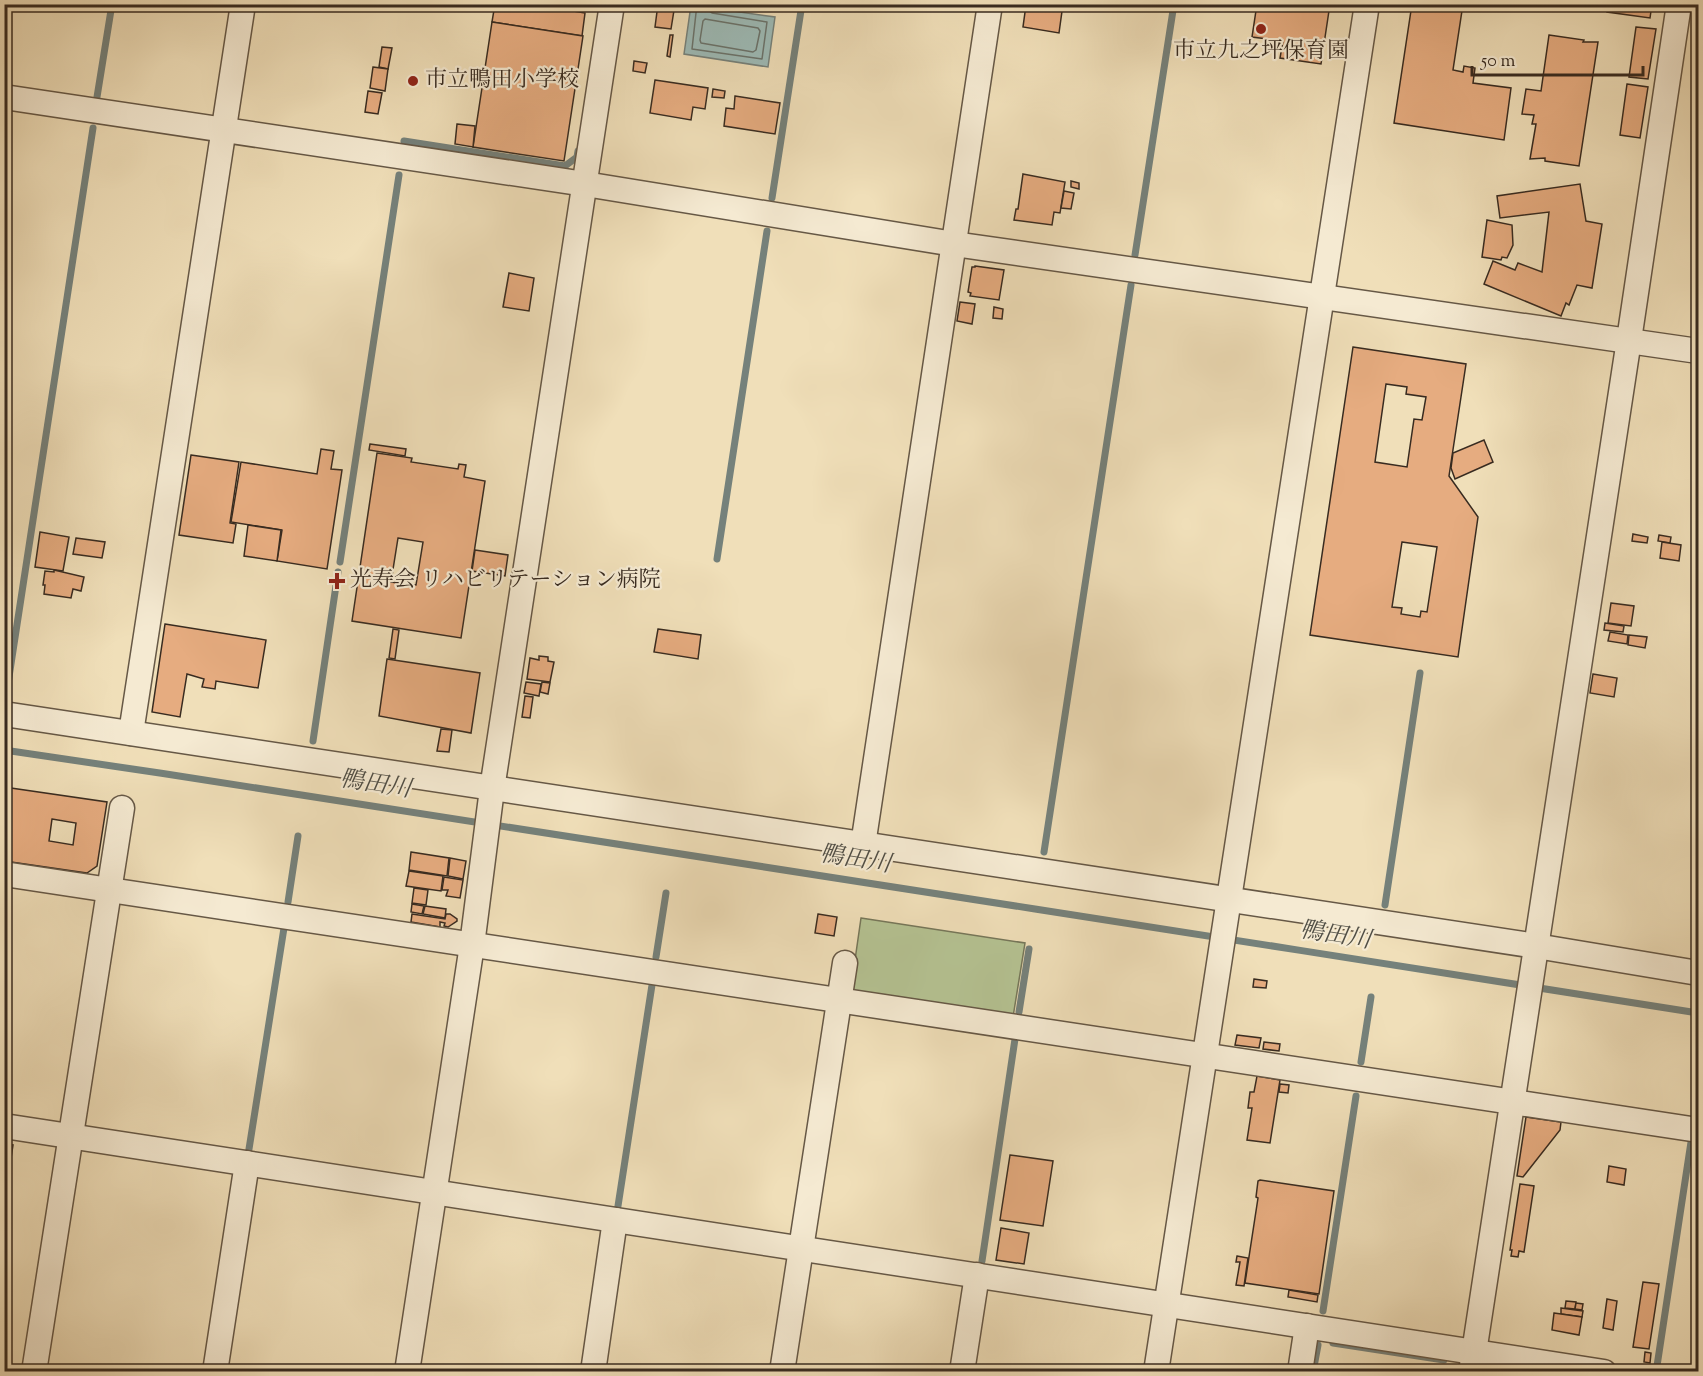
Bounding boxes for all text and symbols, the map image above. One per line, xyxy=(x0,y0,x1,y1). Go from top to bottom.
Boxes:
marker: 市立九之坪保育園 xyxy=(1254,22,1268,36)
place label: 市立九之坪保育園 xyxy=(1173,36,1349,68)
scale bar xyxy=(1472,39,1643,77)
text: 50 m xyxy=(1480,49,1516,75)
place label: 市立鴨田小学校 xyxy=(425,65,579,97)
marker: 市立鴨田小学校 xyxy=(406,74,420,88)
place label: 光寿会 リハビリテーション病院 xyxy=(350,565,661,597)
marker: 光寿会 リハビリテーション病院 xyxy=(328,572,346,590)
water label: 鴨田川 xyxy=(337,763,416,808)
water label: 鴨田川 xyxy=(817,838,896,883)
water label: 鴨田川 xyxy=(1297,914,1376,959)

